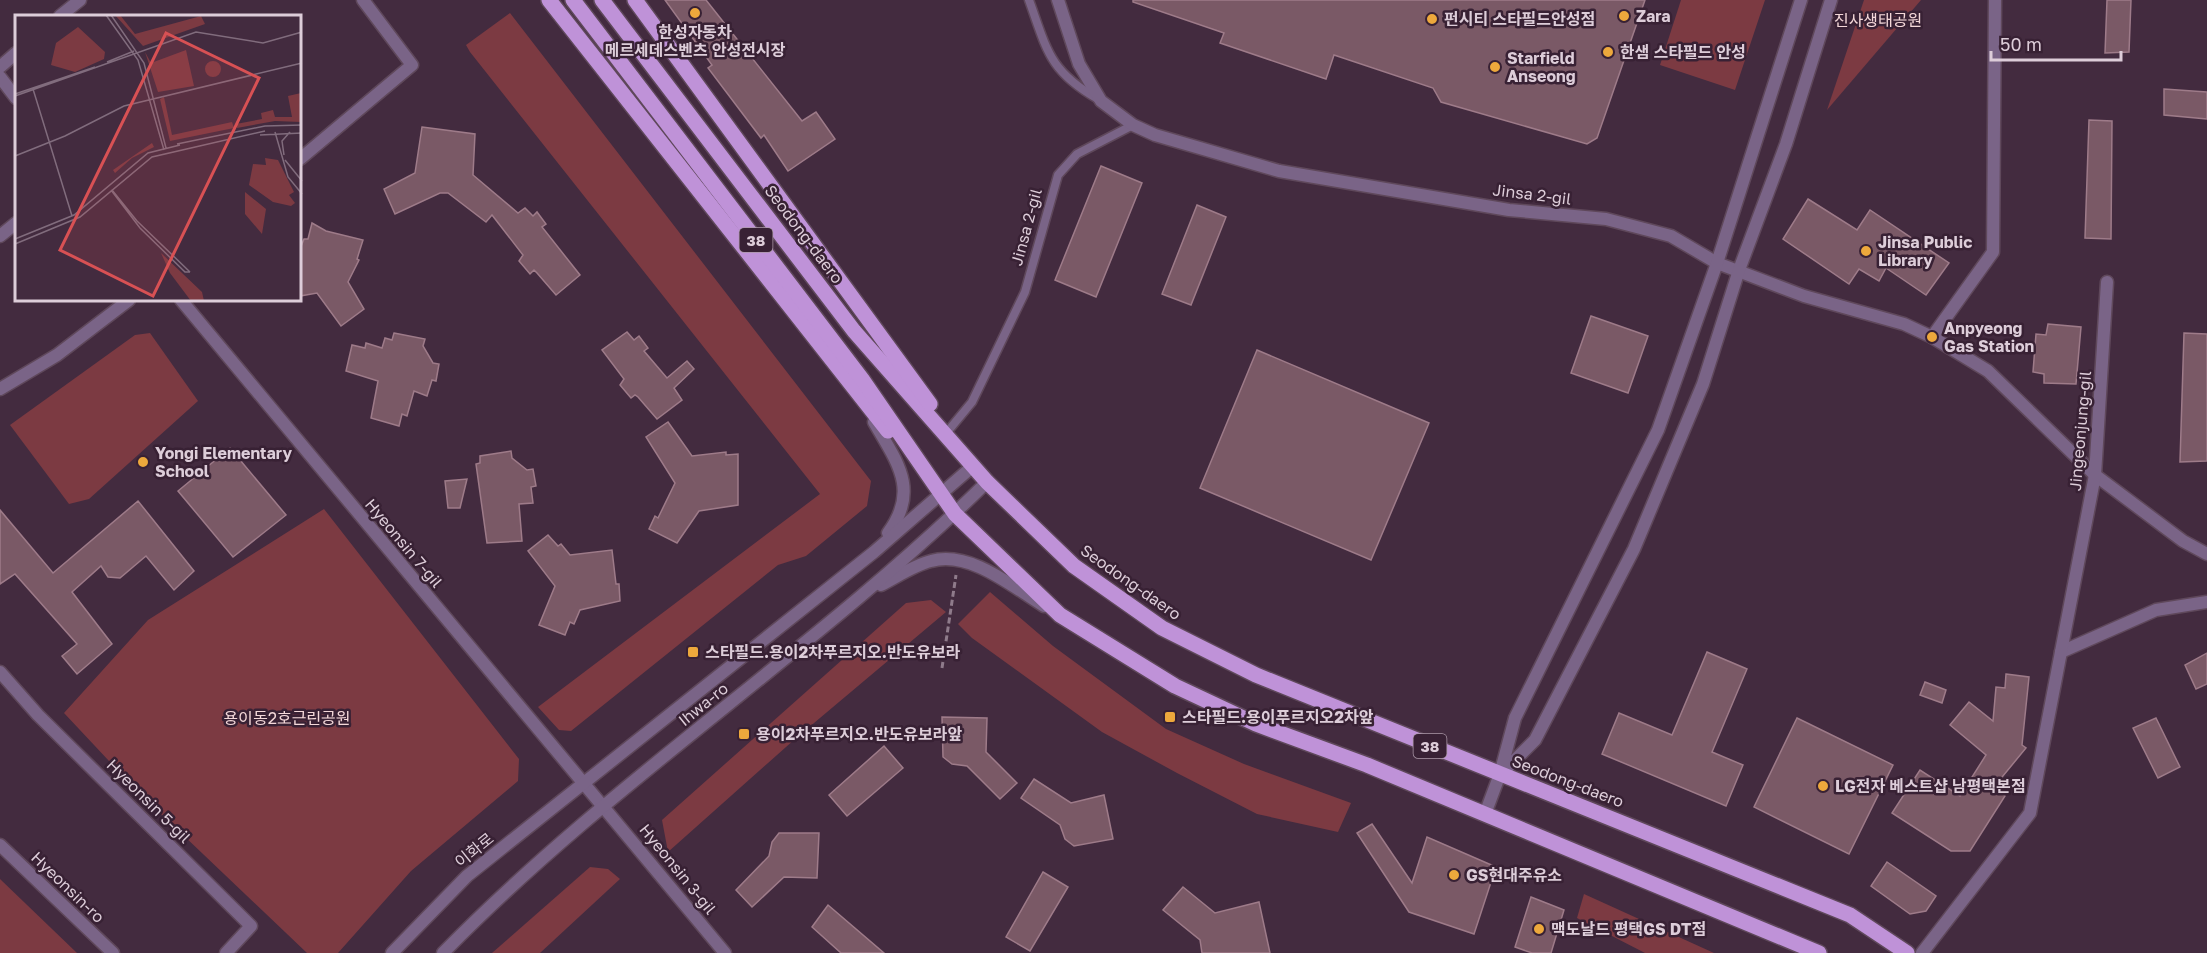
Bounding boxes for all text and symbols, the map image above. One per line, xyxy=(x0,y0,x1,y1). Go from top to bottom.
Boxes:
marker: 한성자동차 메르세데스벤츠 안성전시장 xyxy=(688,6,702,20)
place label: Zara xyxy=(1636,6,1671,26)
place label: 펀시티 스타필드안성점 xyxy=(1444,9,1595,29)
marker: Zara xyxy=(1617,9,1631,23)
park label: 진사생태공원 xyxy=(1834,10,1922,30)
marker: 펀시티 스타필드안성점 xyxy=(1425,12,1439,26)
inset map xyxy=(15,15,302,302)
place label: 한성자동차 메르세데스벤츠 안성전시장 xyxy=(605,22,786,60)
scale bar xyxy=(1991,24,2122,62)
text: 50 m xyxy=(2000,33,2042,55)
place label: 한샘 스타필드 안성 xyxy=(1620,42,1746,62)
marker: 한샘 스타필드 안성 xyxy=(1601,45,1615,59)
place label: Starfield Anseong xyxy=(1507,48,1576,86)
marker: Starfield Anseong xyxy=(1488,60,1502,74)
street label: Jinsa 2-gil xyxy=(1492,179,1572,209)
street label: Seodong-daero xyxy=(760,181,848,287)
street label: Jinsa 2-gil xyxy=(1006,186,1046,268)
road number: 38 xyxy=(740,228,772,252)
place label: Jinsa Public Library xyxy=(1878,232,1972,270)
marker: Jinsa Public Library xyxy=(1859,244,1873,258)
place label: Anpyeong Gas Station xyxy=(1944,318,2034,356)
marker: Anpyeong Gas Station xyxy=(1925,330,1939,344)
street label: Jingeonjung-gil xyxy=(2065,370,2095,492)
place label: Yongi Elementary School xyxy=(155,443,292,481)
marker: Yongi Elementary School xyxy=(136,455,150,469)
street label: Hyeonsin 7-gil xyxy=(361,494,447,592)
street label: Seodong-daero xyxy=(1077,540,1185,624)
place label: 스타필드.용이2차푸르지오.반도유보라 xyxy=(705,642,961,662)
marker: 스타필드.용이2차푸르지오.반도유보라 xyxy=(686,645,700,659)
street label: Ihwa-ro xyxy=(674,678,732,730)
place label: 스타필드.용이푸르지오2차앞 xyxy=(1182,707,1374,727)
park label: 용이동2호근린공원 xyxy=(223,708,351,728)
marker: 스타필드.용이푸르지오2차앞 xyxy=(1163,710,1177,724)
place label: 용이2차푸르지오.반도유보라앞 xyxy=(756,724,963,744)
marker: 용이2차푸르지오.반도유보라앞 xyxy=(737,727,751,741)
road number: 38 xyxy=(1414,734,1446,758)
street label: Seodong-daero xyxy=(1509,750,1627,812)
street label: Hyeonsin 5-gil xyxy=(103,755,195,847)
place label: LG전자 베스트샵 남평택본점 xyxy=(1835,776,2026,796)
marker: LG전자 베스트샵 남평택본점 xyxy=(1816,779,1830,793)
street label: Hyeonsin 3-gil xyxy=(635,820,721,918)
street label: 이화로 xyxy=(451,828,498,872)
street label: Hyeonsin-ro xyxy=(27,847,109,927)
place label: GS현대주유소 xyxy=(1466,865,1562,885)
marker: GS현대주유소 xyxy=(1447,868,1461,882)
place label: 맥도날드 평택GS DT점 xyxy=(1551,919,1706,939)
marker: 맥도날드 평택GS DT점 xyxy=(1532,922,1546,936)

